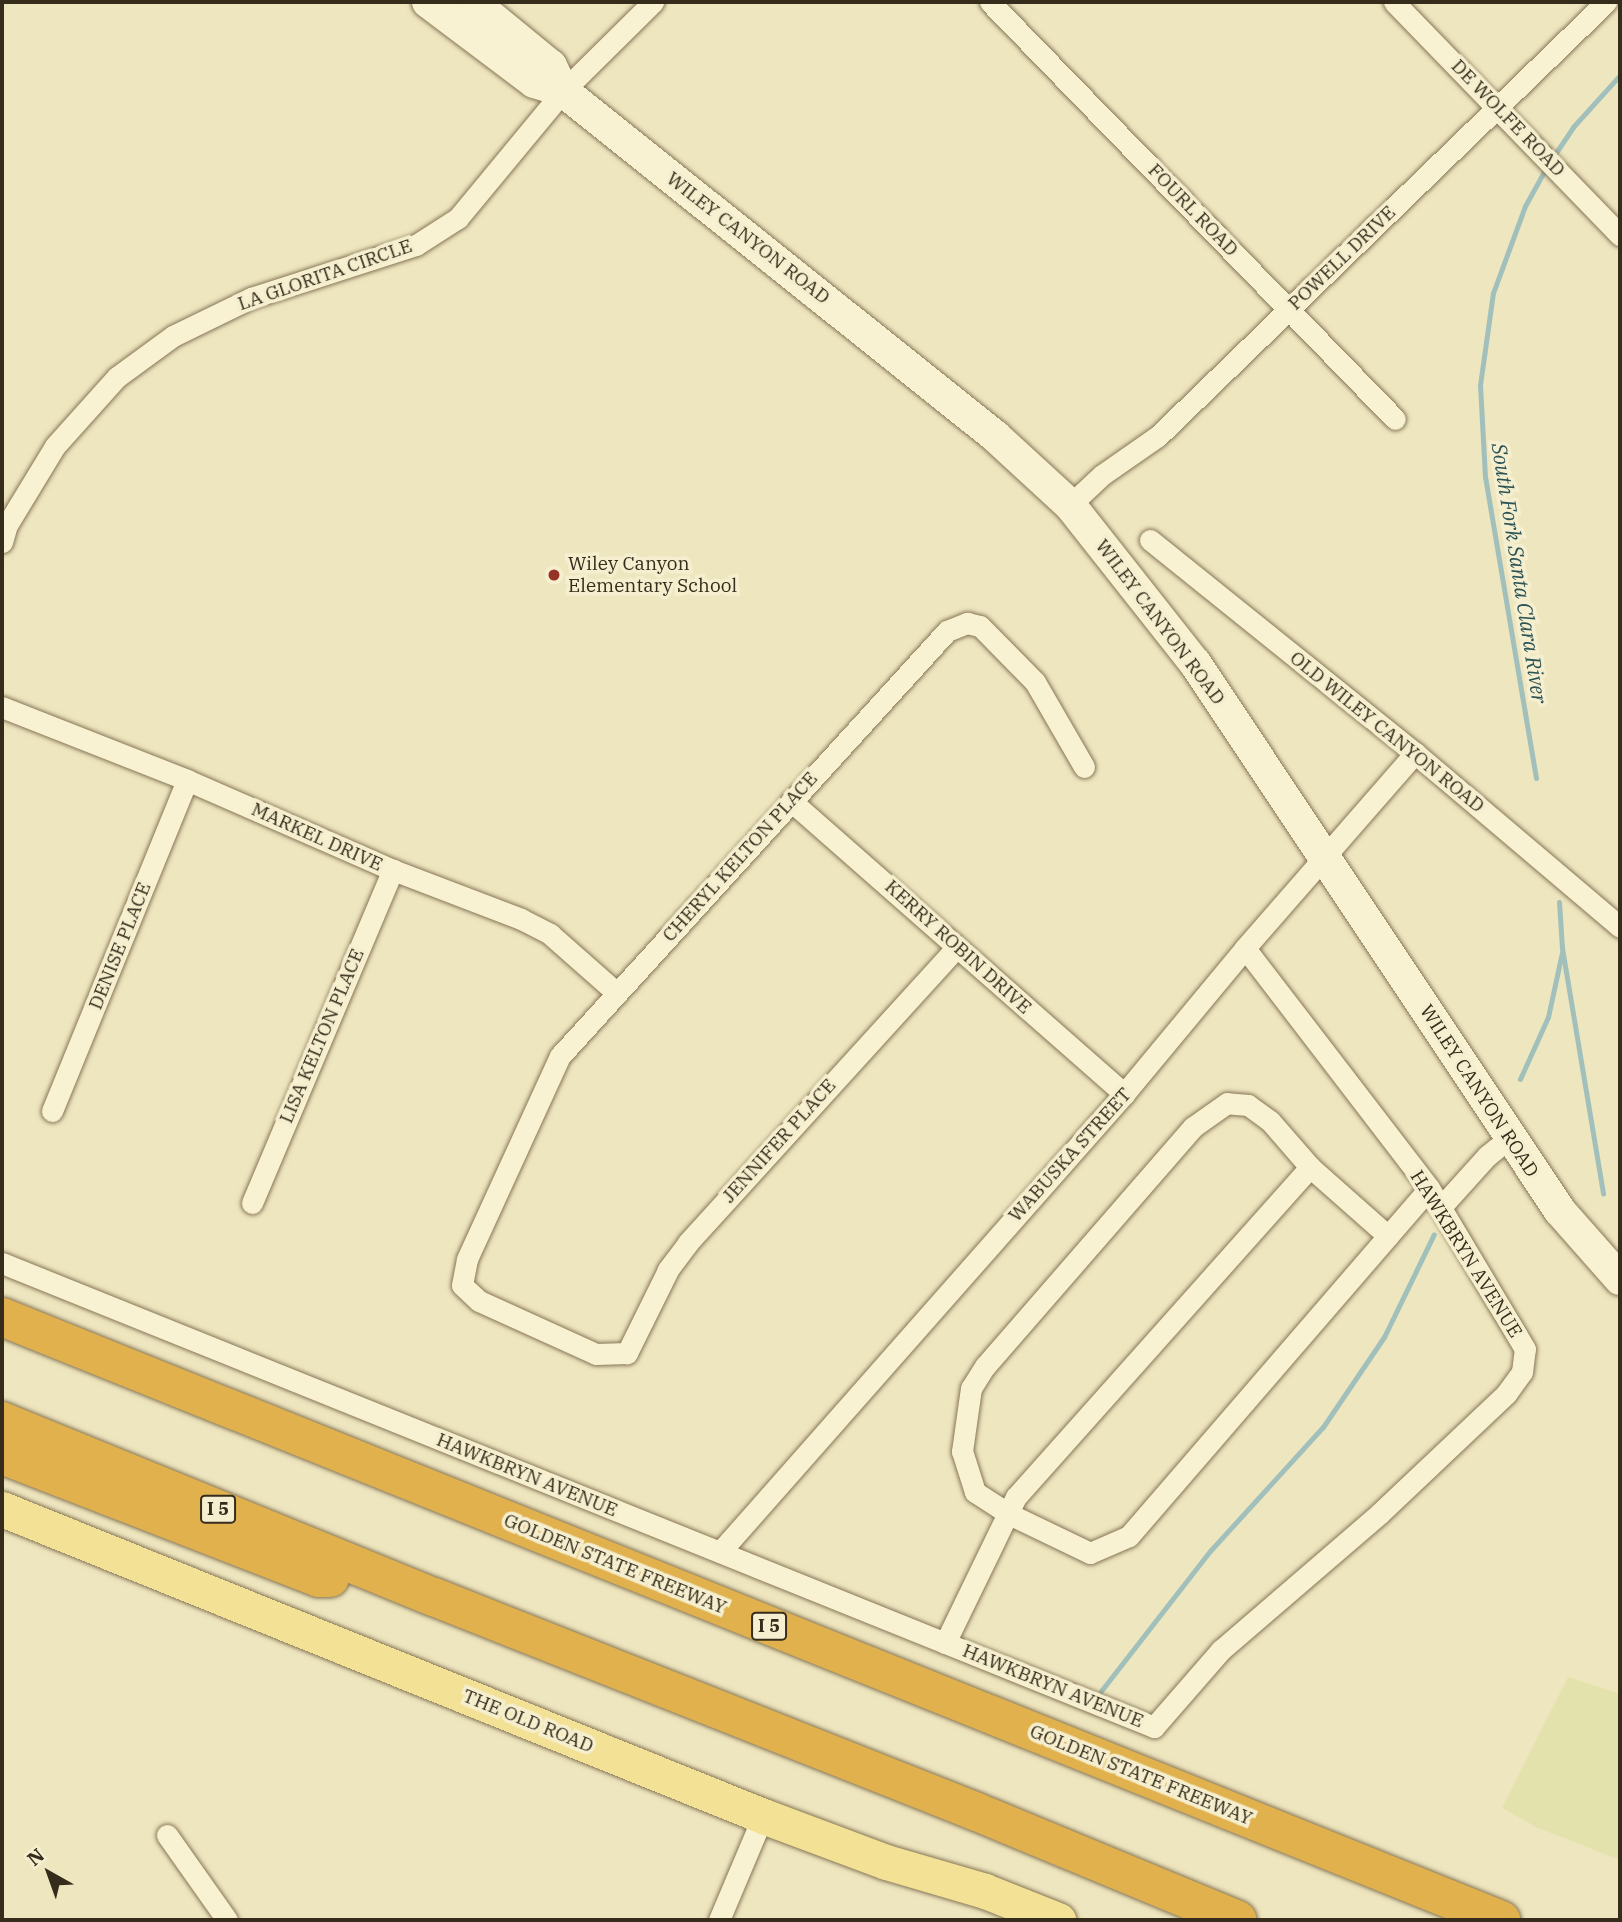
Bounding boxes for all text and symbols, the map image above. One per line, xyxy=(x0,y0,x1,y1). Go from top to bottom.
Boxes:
street label: DE WOLFE ROAD xyxy=(1446,55,1570,181)
street label: FOURL ROAD xyxy=(1143,159,1243,261)
street label: WILEY CANYON ROAD xyxy=(662,167,834,309)
street label: POWELL DRIVE xyxy=(1284,201,1400,315)
street label: LA GLORITA CIRCLE xyxy=(235,234,415,316)
water label: South Fork Santa Clara River xyxy=(1487,441,1553,705)
street label: WILEY CANYON ROAD xyxy=(1090,535,1230,709)
place label: Wiley Canyon Elementary School xyxy=(568,553,737,597)
marker: Wiley Canyon Elementary School xyxy=(546,567,562,583)
street label: OLD WILEY CANYON ROAD xyxy=(1285,647,1489,817)
street label: CHERYL KELTON PLACE xyxy=(658,768,822,946)
street label: MARKEL DRIVE xyxy=(248,798,386,876)
street label: KERRY ROBIN DRIVE xyxy=(880,875,1036,1019)
street label: DENISE PLACE xyxy=(84,879,156,1013)
street label: LISA KELTON PLACE xyxy=(275,945,369,1127)
street label: WILEY CANYON ROAD xyxy=(1415,1001,1543,1181)
street label: JENNIFER PLACE xyxy=(717,1074,841,1208)
street label: WABUSKA STREET xyxy=(1004,1083,1136,1227)
street label: HAWKBRYN AVENUE xyxy=(1405,1166,1527,1342)
street label: HAWKBRYN AVENUE xyxy=(433,1428,621,1522)
road number: I 5 xyxy=(199,1494,237,1524)
street label: GOLDEN STATE FREEWAY xyxy=(501,1509,729,1619)
road number: I 5 xyxy=(750,1611,788,1640)
street label: HAWKBRYN AVENUE xyxy=(959,1639,1147,1733)
street label: THE OLD ROAD xyxy=(459,1684,597,1758)
street label: GOLDEN STATE FREEWAY xyxy=(1027,1720,1255,1830)
north arrow xyxy=(14,1838,84,1908)
text: N xyxy=(22,1843,49,1871)

